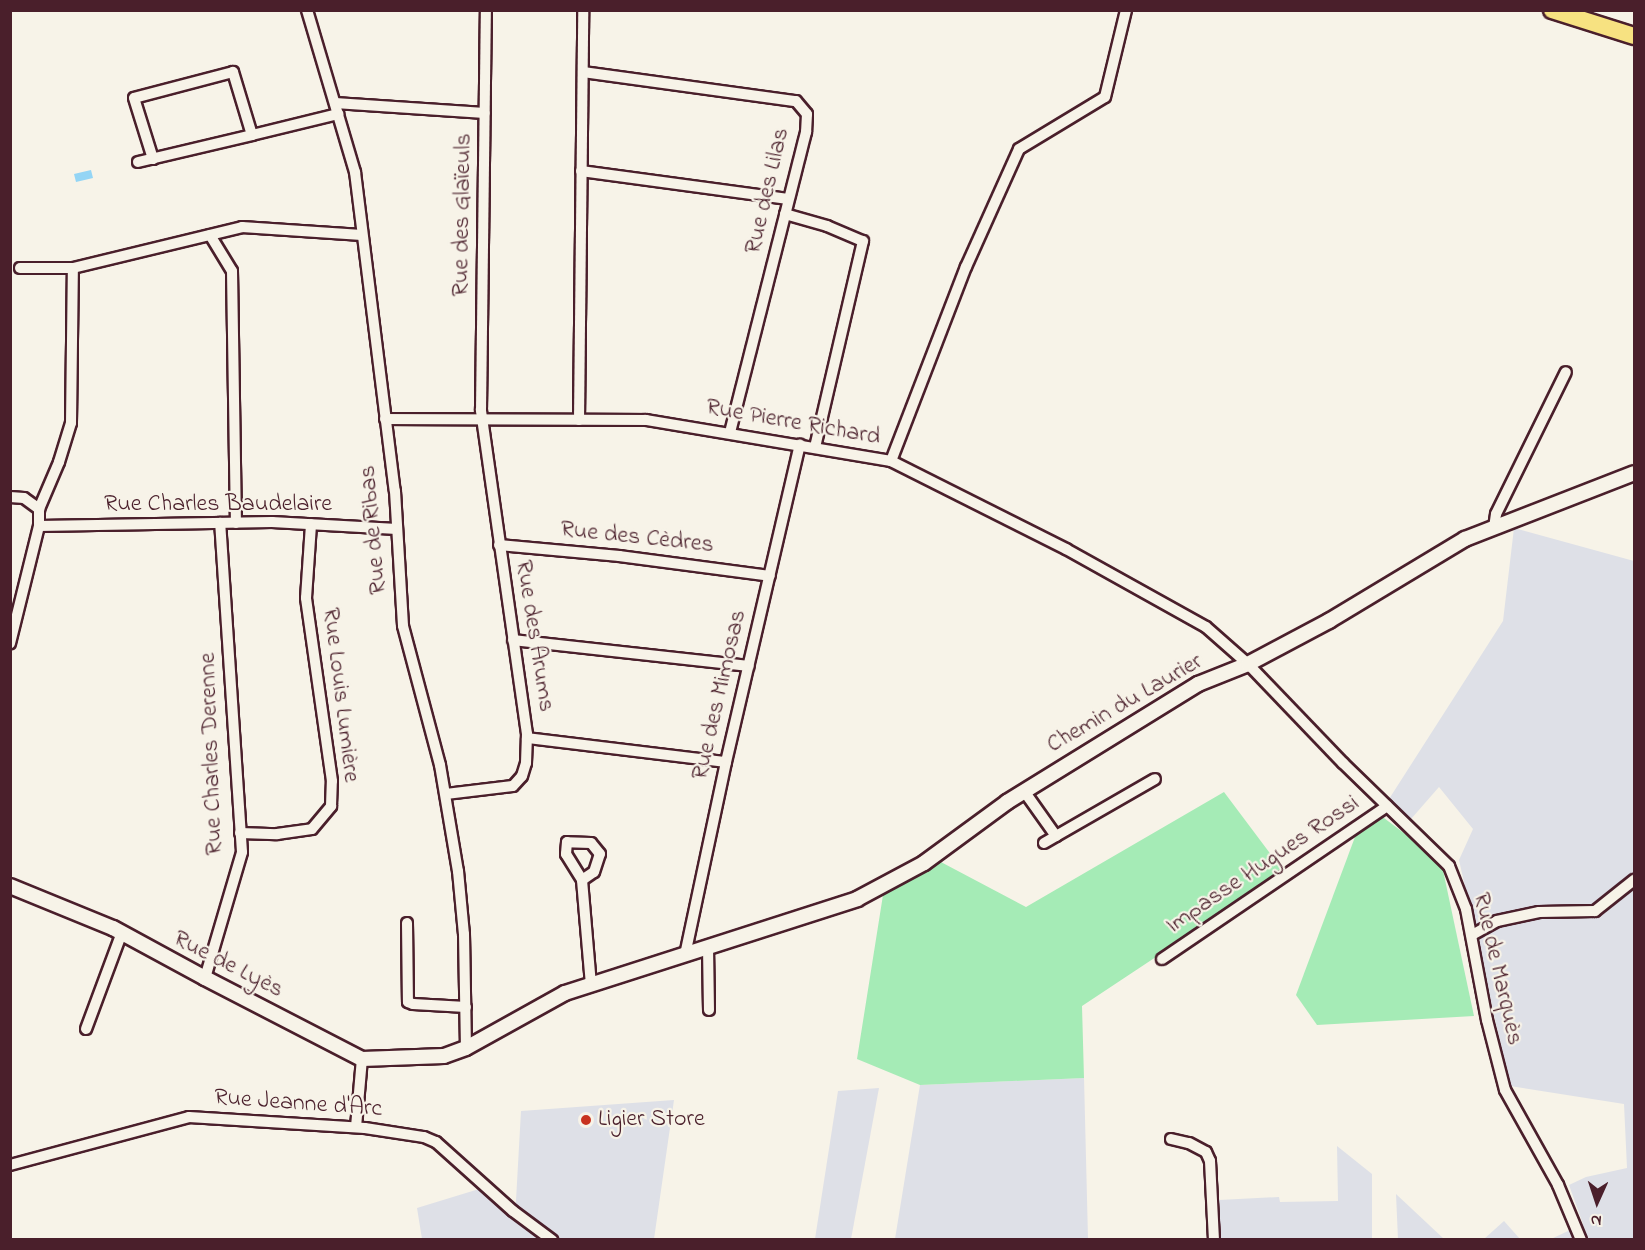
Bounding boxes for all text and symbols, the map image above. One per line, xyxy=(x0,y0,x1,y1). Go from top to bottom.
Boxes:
street label: Rue des Lilas xyxy=(740,125,796,257)
street label: Rue des Glaïeuls xyxy=(447,133,479,297)
street label: Rue Pierre Richard xyxy=(704,394,882,452)
street label: Rue de Ribas xyxy=(354,464,394,596)
street label: Rue Charles Baudelaire xyxy=(104,491,332,519)
street label: Rue des Cèdres xyxy=(559,516,715,560)
street label: Rue des Arums xyxy=(508,558,560,714)
street label: Rue Louis Lumière xyxy=(315,606,365,784)
street label: Rue des Mimosas xyxy=(686,607,754,783)
street label: Chemin du Laurier xyxy=(1042,648,1208,760)
street label: Rue Charles Derenne xyxy=(194,652,230,856)
street label: Impasse Hugues Rossi xyxy=(1161,790,1365,940)
street label: Rue de Marquès xyxy=(1465,890,1529,1048)
street label: Rue de Lyès xyxy=(168,925,288,1005)
street label: Rue Jeanne d'Arc xyxy=(213,1084,383,1124)
place label: Ligier Store xyxy=(598,1106,705,1134)
marker: Ligier Store xyxy=(579,1113,593,1127)
north arrow xyxy=(1567,1172,1627,1232)
text: N xyxy=(1590,1208,1602,1232)

